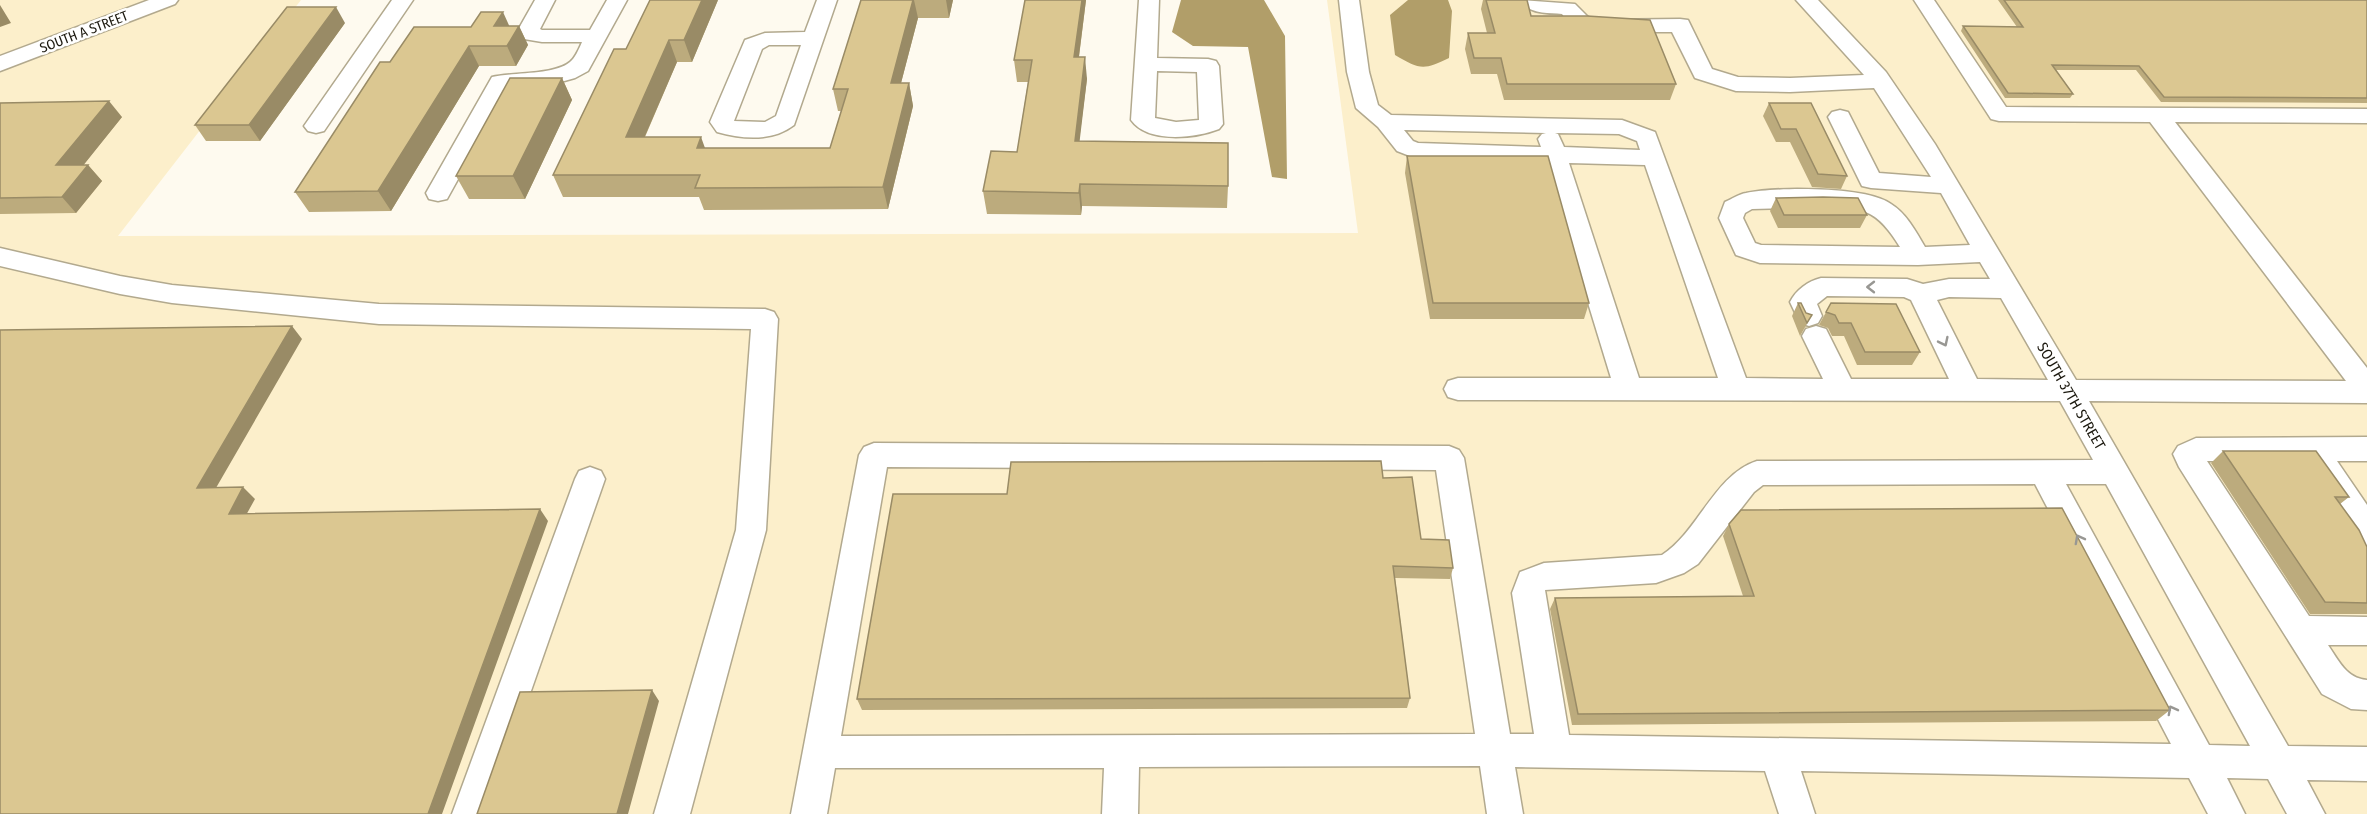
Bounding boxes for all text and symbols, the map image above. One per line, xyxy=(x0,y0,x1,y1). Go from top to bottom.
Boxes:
street label: SOUTH A STREET xyxy=(37,7,131,57)
one-way arrow xyxy=(1867,281,1876,293)
one-way arrow xyxy=(1937,335,1949,346)
street label: SOUTH 37TH STREET xyxy=(2033,339,2109,453)
one-way arrow xyxy=(2075,535,2086,545)
one-way arrow xyxy=(2168,706,2179,717)

